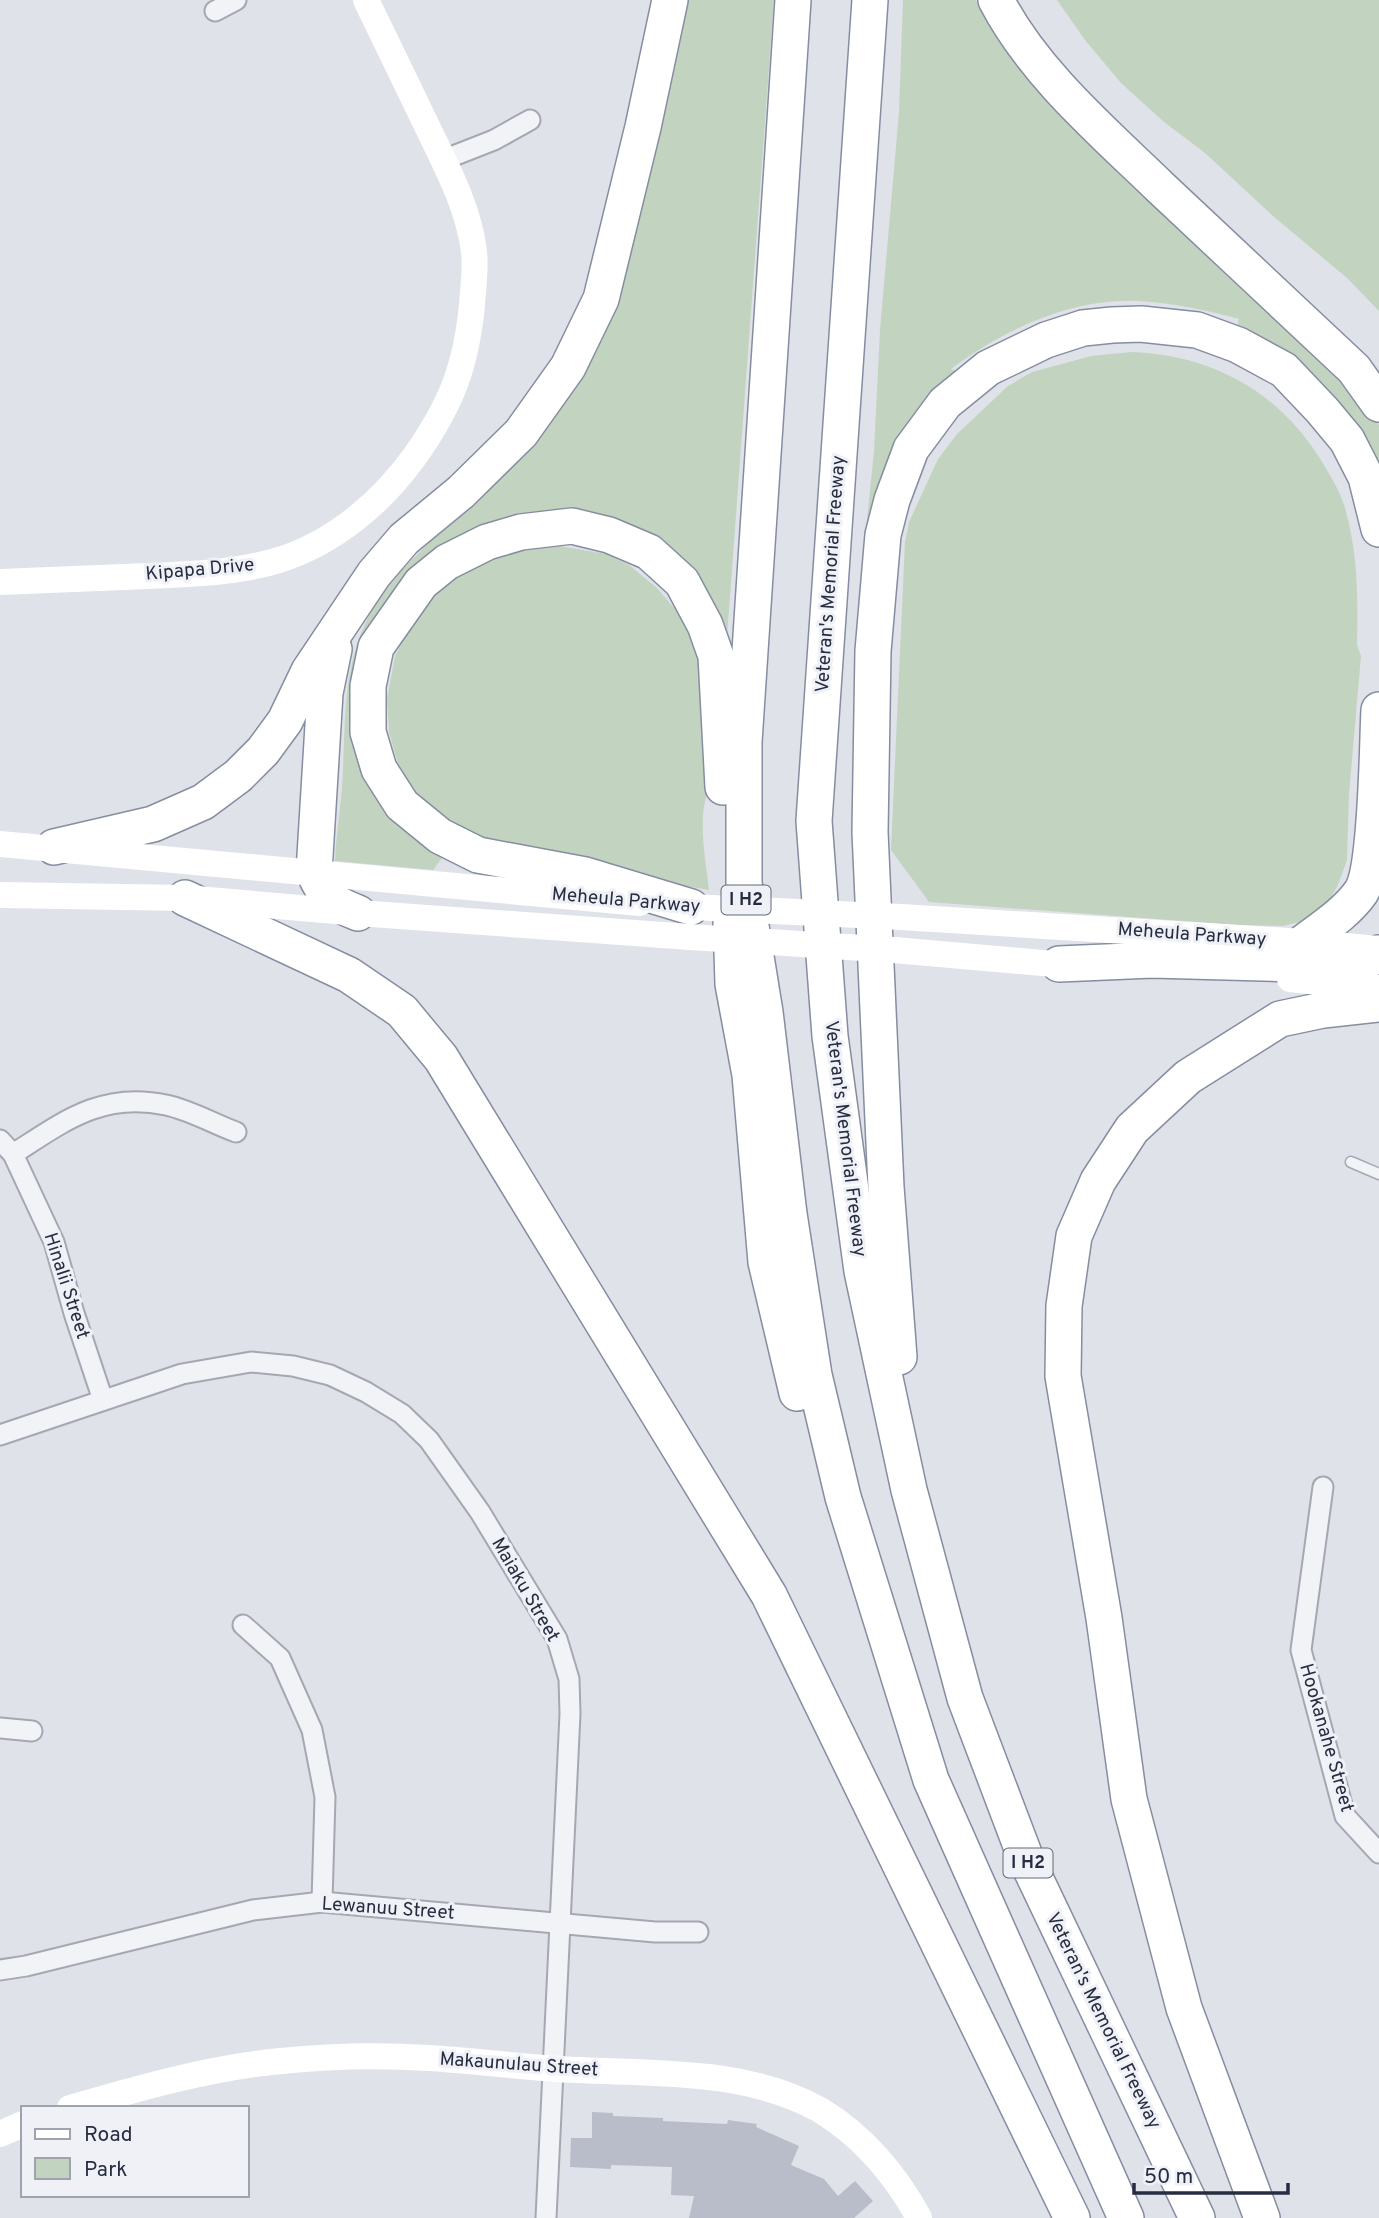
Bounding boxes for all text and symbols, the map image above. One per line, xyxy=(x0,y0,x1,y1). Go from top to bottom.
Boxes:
street label: Veteran's Memorial Freeway xyxy=(811,455,851,693)
street label: Kipapa Drive xyxy=(145,553,255,587)
street label: Meheula Parkway xyxy=(551,883,701,919)
road number: I H2 xyxy=(722,886,770,915)
street label: Meheula Parkway xyxy=(1117,918,1267,952)
street label: Veteran's Memorial Freeway xyxy=(819,1020,871,1258)
street label: Hinalii Street xyxy=(38,1230,94,1342)
street label: Maiaku Street xyxy=(485,1533,565,1647)
street label: Hookanahe Street xyxy=(1293,1661,1359,1815)
road number: I H2 xyxy=(1004,1849,1052,1878)
street label: Lewanuu Street xyxy=(321,1892,455,1926)
street label: Veteran's Memorial Freeway xyxy=(1040,1909,1166,2133)
street label: Makaunulau Street xyxy=(439,2047,599,2083)
legend xyxy=(21,2106,248,2197)
text: Road xyxy=(84,2122,133,2149)
scale bar xyxy=(1134,2152,1288,2196)
text: Park xyxy=(84,2157,127,2184)
text: 50 m xyxy=(1144,2164,1193,2191)

